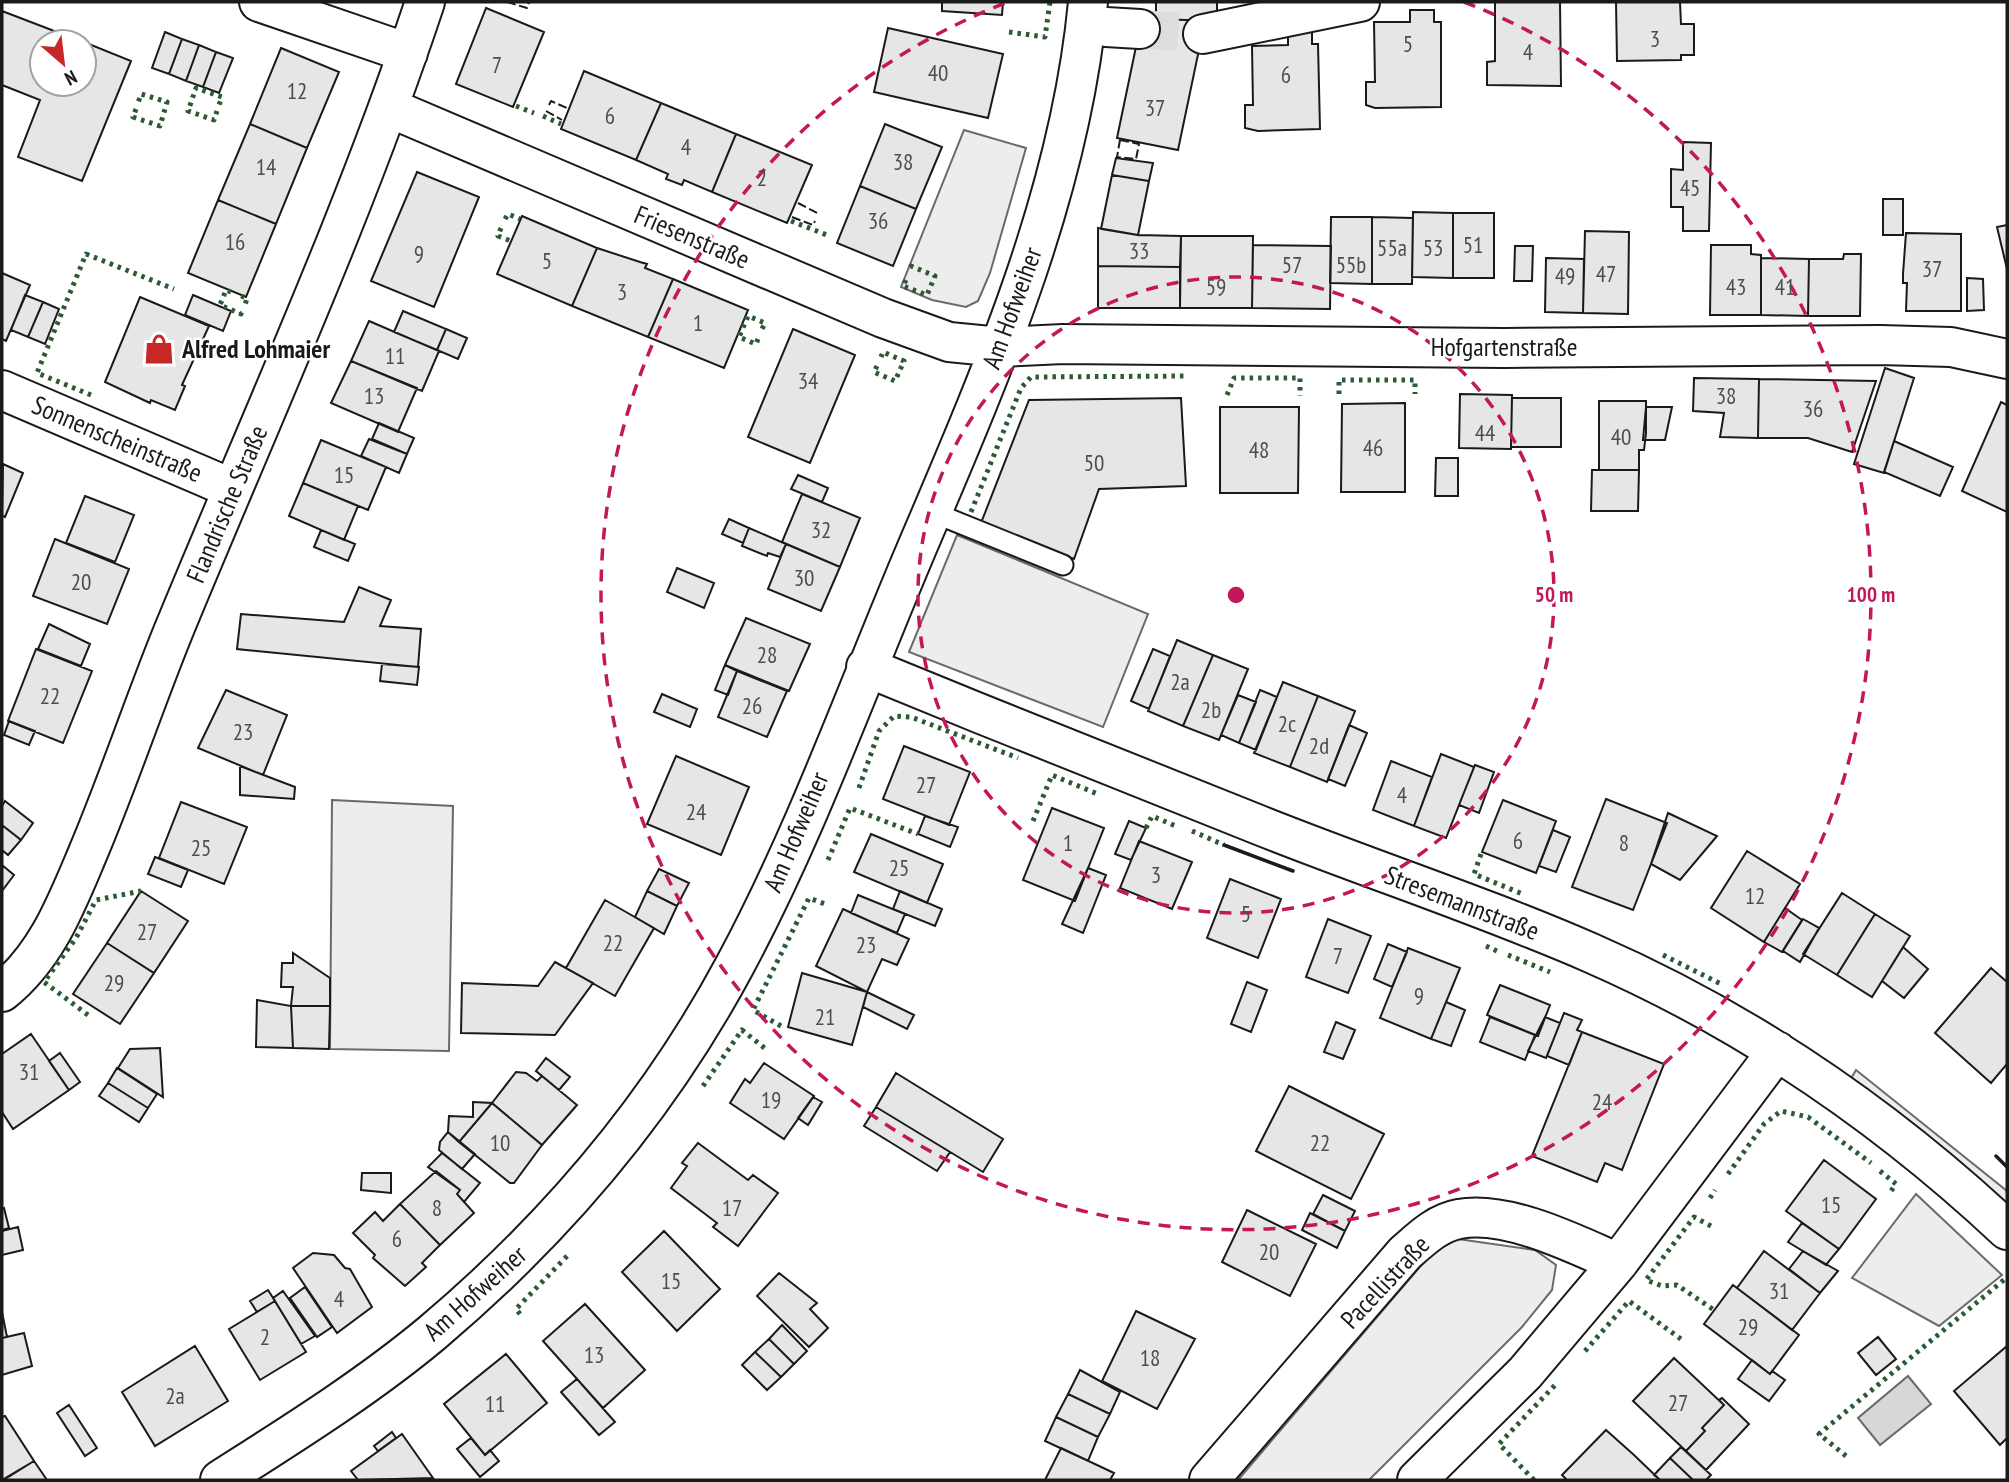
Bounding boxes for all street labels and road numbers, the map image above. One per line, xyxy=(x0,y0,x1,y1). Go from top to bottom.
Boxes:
street label: Friesenstraße xyxy=(630,198,755,276)
street label: Am Hofweiher xyxy=(974,242,1049,373)
street label: Hofgartenstraße xyxy=(1431,330,1577,363)
street label: Sonnenscheinstraße xyxy=(27,388,207,489)
street label: Flandrische Straße xyxy=(179,420,274,587)
street label: Am Hofweiher xyxy=(756,767,836,897)
street label: Stresemannstraße xyxy=(1380,858,1544,947)
street label: Pacellistraße xyxy=(1333,1228,1436,1335)
street label: Am Hofweiher xyxy=(416,1238,533,1347)

